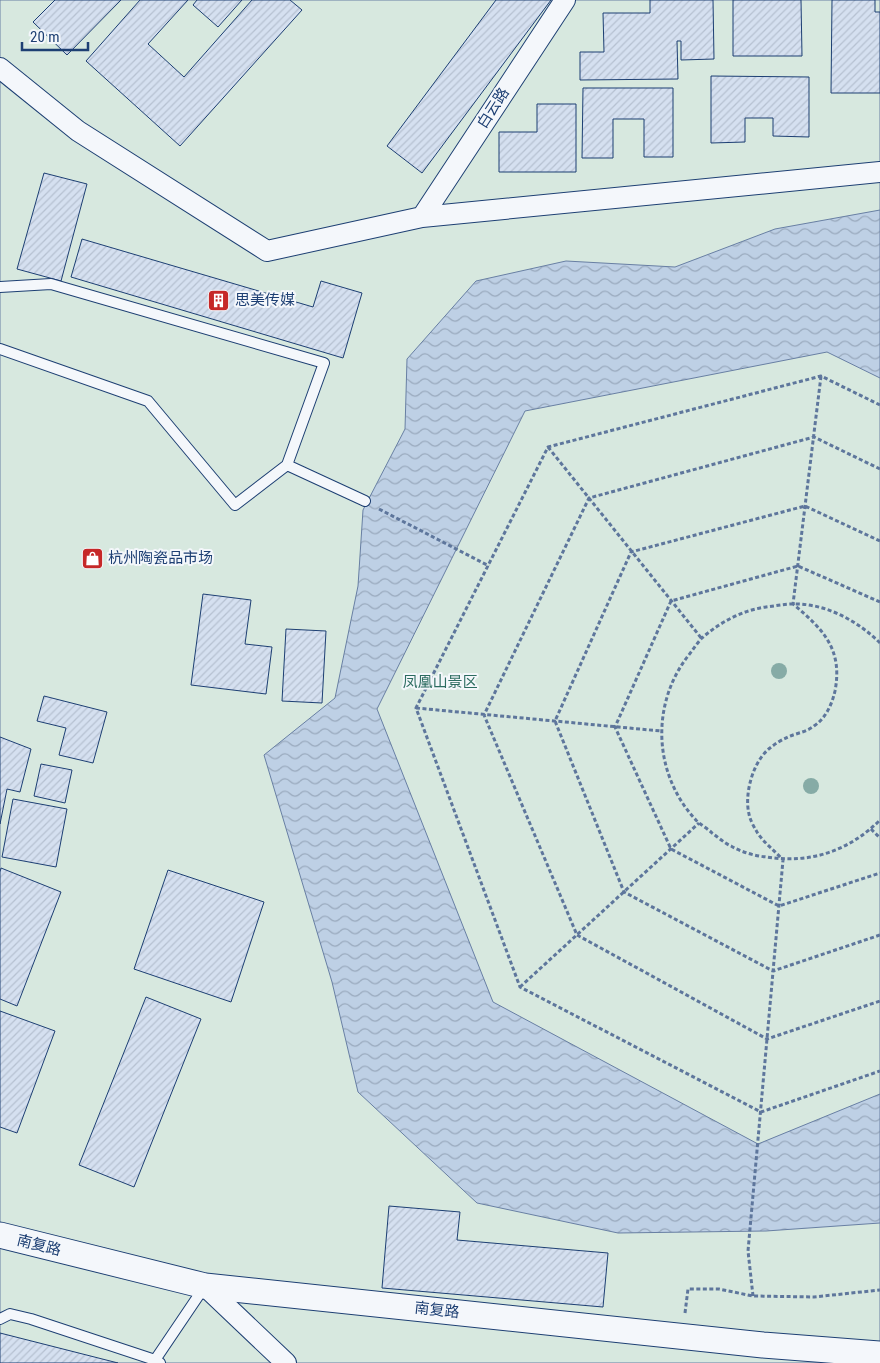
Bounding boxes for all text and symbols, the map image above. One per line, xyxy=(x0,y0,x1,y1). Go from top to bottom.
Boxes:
scale bar xyxy=(22,20,89,52)
text: 20 m xyxy=(30,28,60,46)
street label: 白云路 xyxy=(473,84,513,132)
building icon: 思美传媒 xyxy=(207,288,231,312)
place label: 思美传媒 xyxy=(235,291,295,309)
shop icon: 杭州陶瓷品市场 xyxy=(80,546,104,570)
place label: 杭州陶瓷品市场 xyxy=(108,549,213,567)
park label: 凤凰山景区 xyxy=(402,673,478,691)
street label: 南复路 xyxy=(15,1231,63,1259)
street label: 南复路 xyxy=(414,1299,460,1321)

